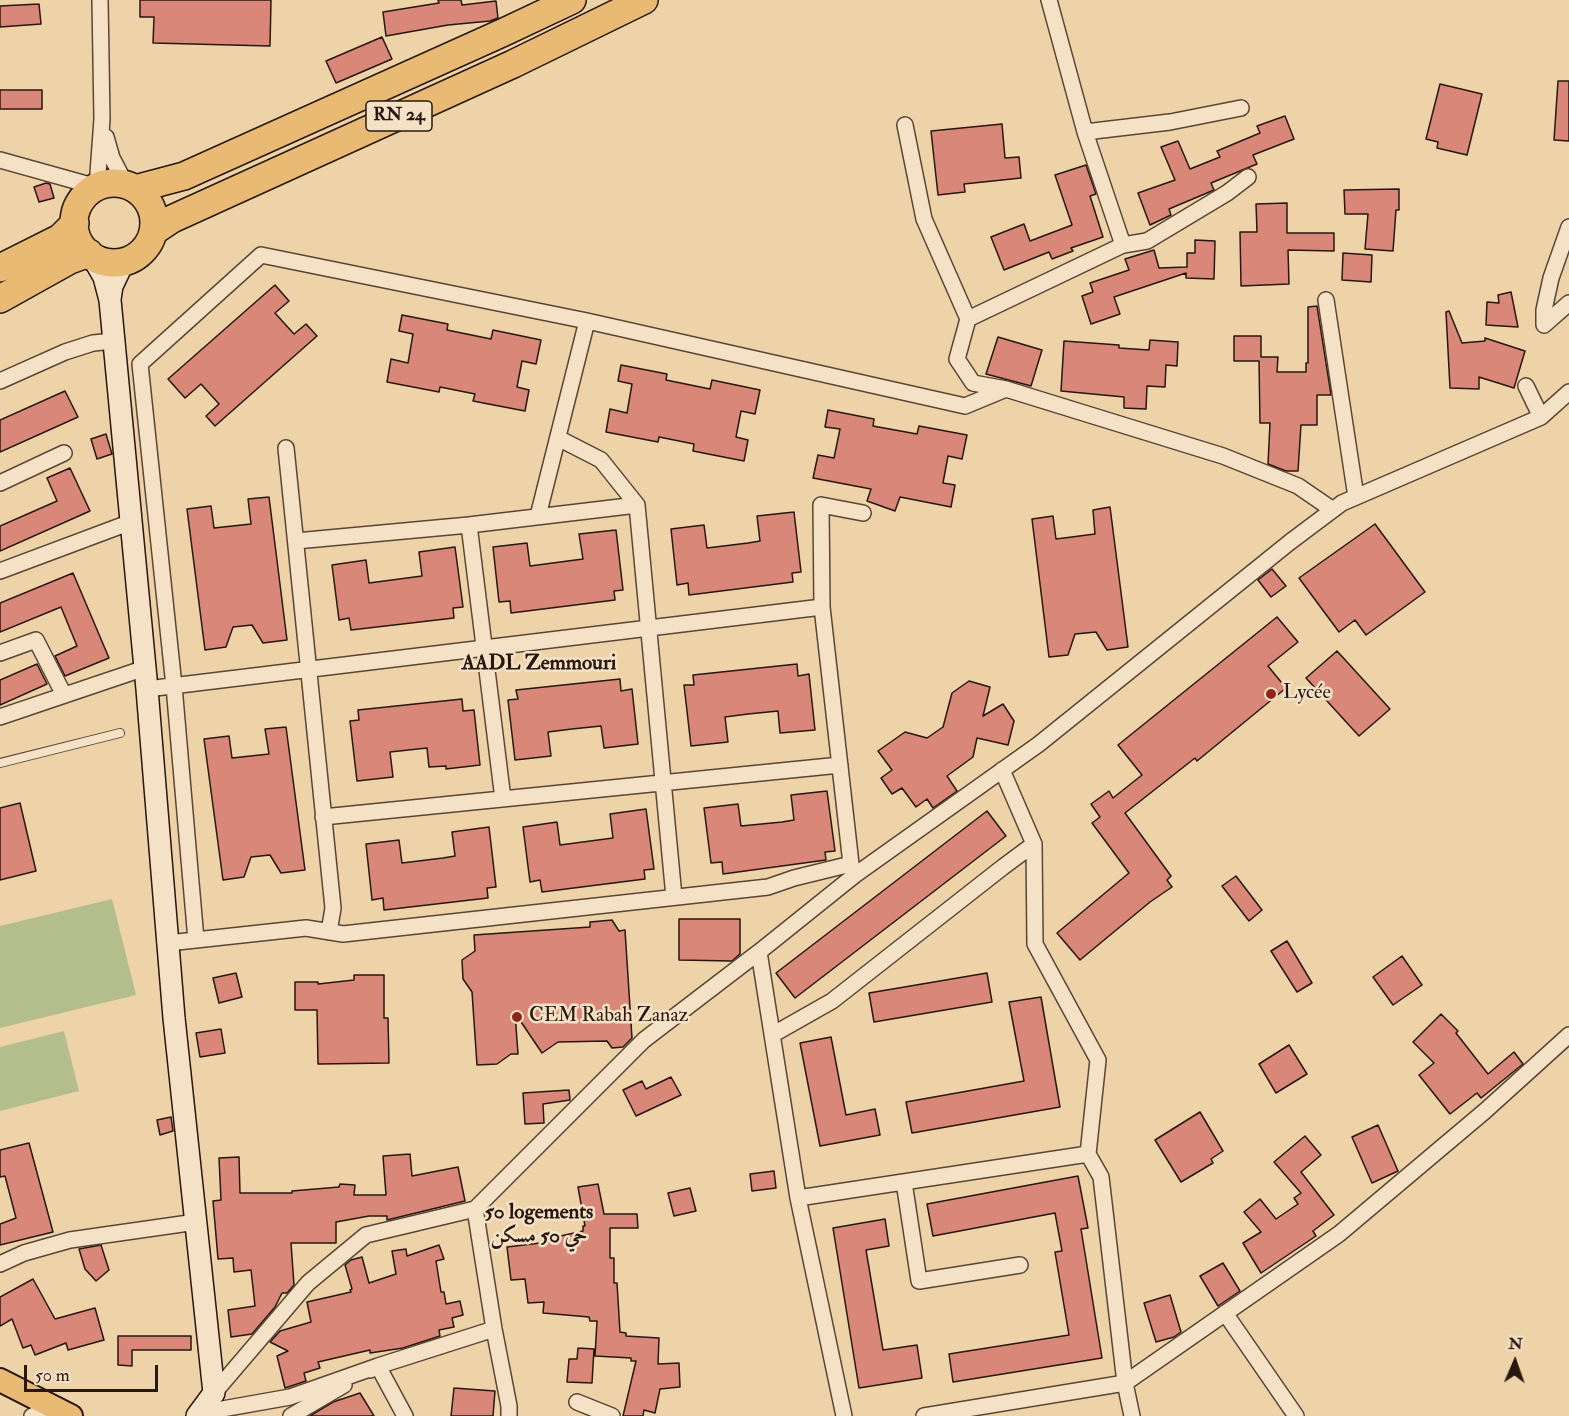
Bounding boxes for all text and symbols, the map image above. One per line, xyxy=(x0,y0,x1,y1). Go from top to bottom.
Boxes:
road number: RN 24 xyxy=(366,101,432,131)
district label: AADL Zemmouri xyxy=(462,651,616,677)
place label: Lycée xyxy=(1283,682,1331,706)
marker: Lycée xyxy=(1264,687,1278,701)
place label: CEM Rabah Zanaz xyxy=(529,1005,688,1029)
marker: CEM Rabah Zanaz xyxy=(510,1010,524,1024)
district label: 50 logements حي 50 مسكن xyxy=(485,1200,593,1250)
north arrow xyxy=(1485,1332,1545,1392)
text: N xyxy=(1508,1334,1523,1354)
scale bar xyxy=(27,1353,160,1391)
text: 50 m xyxy=(35,1364,70,1387)

